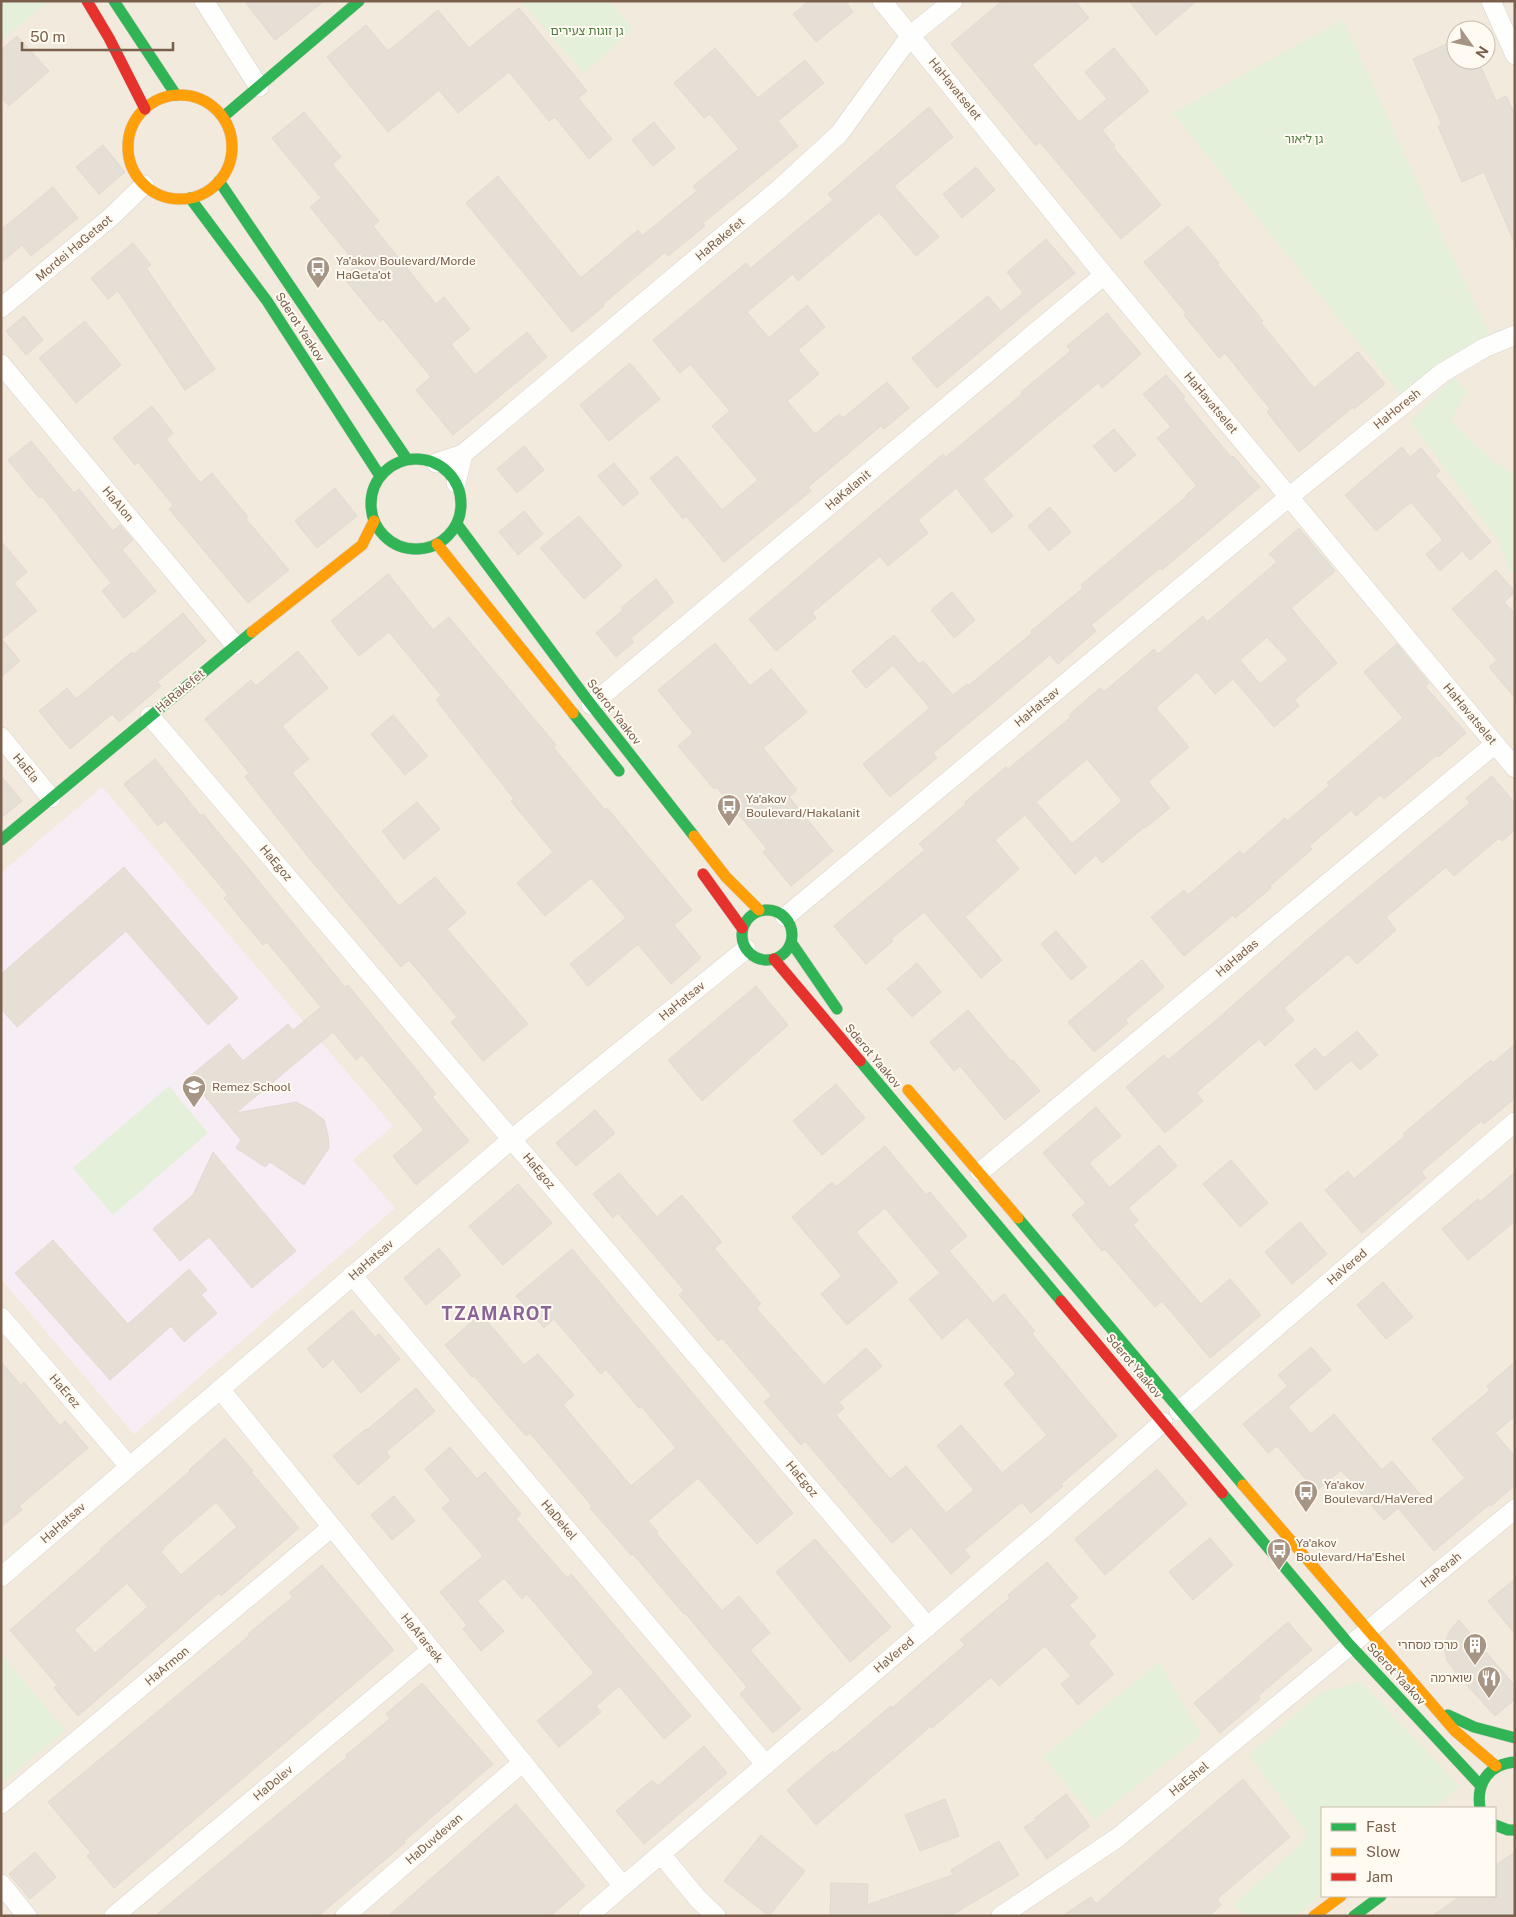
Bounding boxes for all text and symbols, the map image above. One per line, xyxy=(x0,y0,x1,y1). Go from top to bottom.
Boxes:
scale bar xyxy=(22,20,174,52)
north arrow xyxy=(1446,20,1496,70)
park label: גן זוגות צעירים xyxy=(551,24,624,38)
text: 50 m xyxy=(30,28,65,45)
text: N xyxy=(1472,43,1492,61)
street label: HaHavatselet xyxy=(926,55,984,123)
park label: גן ליאור xyxy=(1285,132,1324,146)
street label: Mordei HaGetaot xyxy=(33,212,115,284)
street label: HaRakefet xyxy=(693,214,747,263)
place label: Ya'akov Boulevard/Morde HaGeta'ot xyxy=(336,254,476,282)
bus stop icon: Ya'akov Boulevard/Morde HaGeta'ot xyxy=(305,255,331,289)
street label: Sderot Yaakov xyxy=(272,290,328,364)
street label: HaHavatselet xyxy=(1181,369,1241,437)
street label: HaHoresh xyxy=(1371,386,1423,432)
street label: HaKalanit xyxy=(822,467,874,513)
street label: HaAlon xyxy=(99,484,137,524)
street label: HaRakefet xyxy=(153,666,207,715)
street label: Sderot Yaakov xyxy=(584,676,644,748)
street label: HaHavatselet xyxy=(1440,680,1500,748)
street label: HaHatsav xyxy=(1012,684,1062,730)
street label: HaEla xyxy=(10,751,42,785)
place label: Ya'akov Boulevard/Hakalanit xyxy=(746,792,861,820)
bus stop icon: Ya'akov Boulevard/Hakalanit xyxy=(716,793,742,827)
street label: HaEgoz xyxy=(257,842,295,884)
street label: HaHadas xyxy=(1213,936,1261,980)
street label: HaHatsav xyxy=(656,978,708,1024)
street label: Sderot Yaakov xyxy=(842,1021,904,1091)
school or university icon: Remez School xyxy=(181,1074,207,1108)
place label: Remez School xyxy=(212,1080,291,1094)
street label: HaEgoz xyxy=(520,1150,558,1192)
street label: HaHatsav xyxy=(346,1237,396,1283)
street label: HaVered xyxy=(1324,1246,1370,1288)
district label: TZAMAROT xyxy=(441,1303,553,1324)
street label: Sderot Yaakov xyxy=(1103,1331,1165,1401)
street label: HaErez xyxy=(47,1371,84,1411)
street label: HaEgoz xyxy=(783,1458,821,1500)
place label: Ya'akov Boulevard/HaVered xyxy=(1324,1478,1433,1506)
bus stop icon: Ya'akov Boulevard/HaVered xyxy=(1293,1479,1319,1513)
street label: HaDekel xyxy=(538,1497,580,1543)
street label: HaHatsav xyxy=(38,1500,88,1546)
place label: Ya'akov Boulevard/Ha'Eshel xyxy=(1296,1536,1406,1564)
bus stop icon: Ya'akov Boulevard/Ha'Eshel xyxy=(1266,1537,1292,1571)
street label: HaPerah xyxy=(1418,1549,1464,1591)
street label: HaAfarsek xyxy=(398,1611,446,1666)
building icon: מרכז מסחרי xyxy=(1462,1632,1488,1666)
street label: HaVered xyxy=(871,1634,917,1676)
place label: מרכז מסחרי xyxy=(1398,1638,1458,1652)
street label: Sderot Yaakov xyxy=(1364,1640,1428,1708)
street label: HaArmon xyxy=(142,1644,192,1688)
restaurant icon: שוארמה xyxy=(1476,1665,1502,1699)
place label: שוארמה xyxy=(1430,1671,1472,1685)
street label: HaEshel xyxy=(1167,1759,1212,1799)
street label: HaDolev xyxy=(251,1763,295,1803)
legend xyxy=(1321,1807,1496,1897)
street label: HaDuvdevan xyxy=(403,1811,465,1867)
text: Fast xyxy=(1366,1818,1396,1835)
text: Slow xyxy=(1366,1843,1401,1860)
text: Jam xyxy=(1366,1868,1393,1885)

